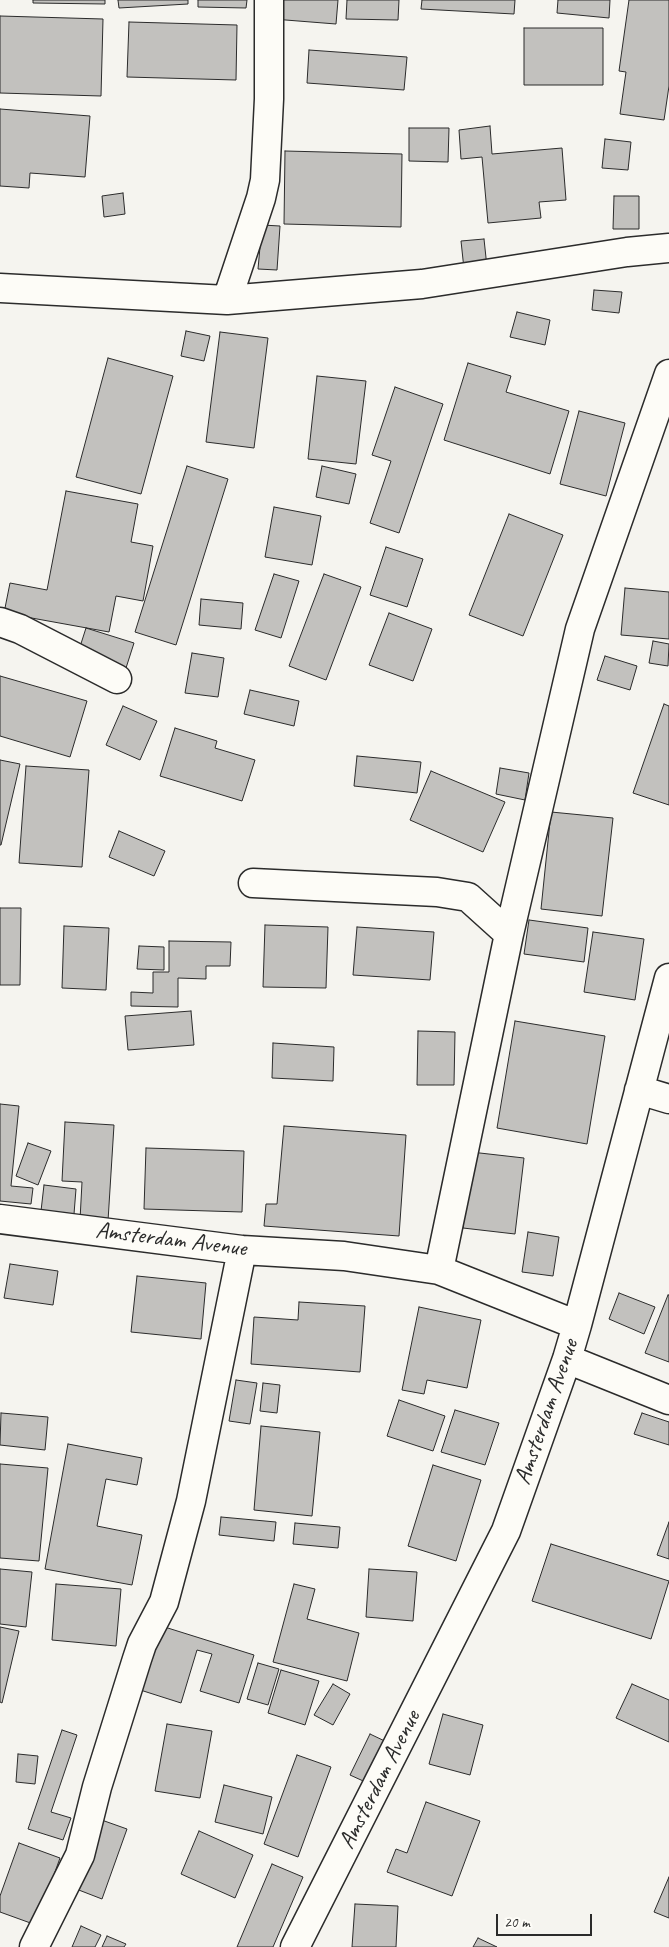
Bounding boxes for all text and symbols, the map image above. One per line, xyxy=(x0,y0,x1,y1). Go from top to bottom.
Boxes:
street label: Amsterdam Avenue xyxy=(94,1216,248,1264)
street label: Amsterdam Avenue xyxy=(509,1336,585,1488)
street label: Amsterdam Avenue xyxy=(333,1706,427,1854)
scale bar xyxy=(499,1904,595,1936)
text: 20 m xyxy=(504,1913,530,1932)

